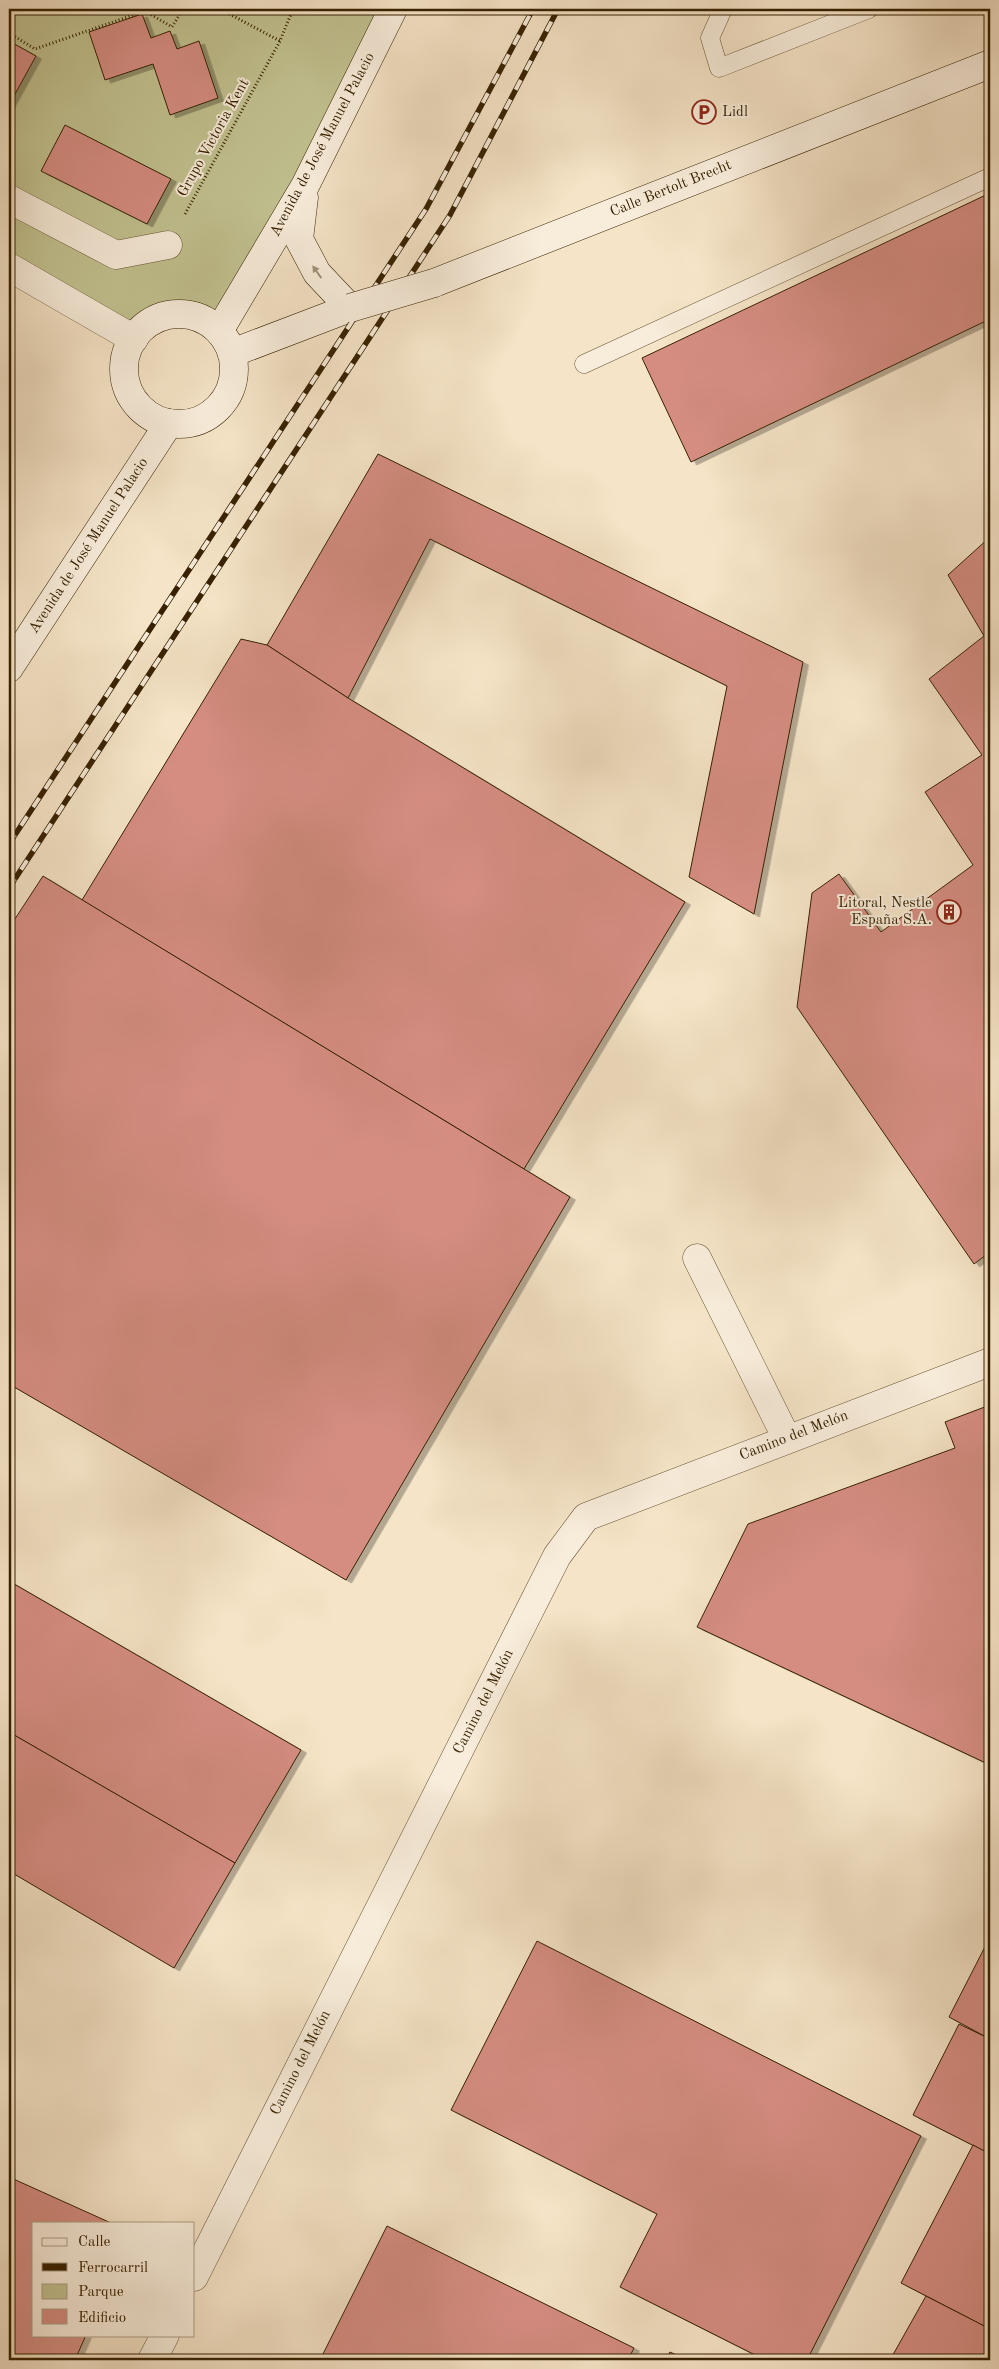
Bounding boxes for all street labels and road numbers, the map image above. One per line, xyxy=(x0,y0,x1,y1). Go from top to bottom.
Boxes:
street label: Avenida de José Manuel Palacio xyxy=(268,51,378,239)
street label: Grupo Victoria Kent xyxy=(175,77,253,199)
street label: Calle Bertolt Brecht xyxy=(608,158,734,220)
street label: Avenida de José Manuel Palacio xyxy=(27,456,151,636)
street label: Camino del Melón xyxy=(738,1408,850,1464)
street label: Camino del Melón xyxy=(451,1647,517,1757)
street label: Camino del Melón xyxy=(268,2008,334,2118)

